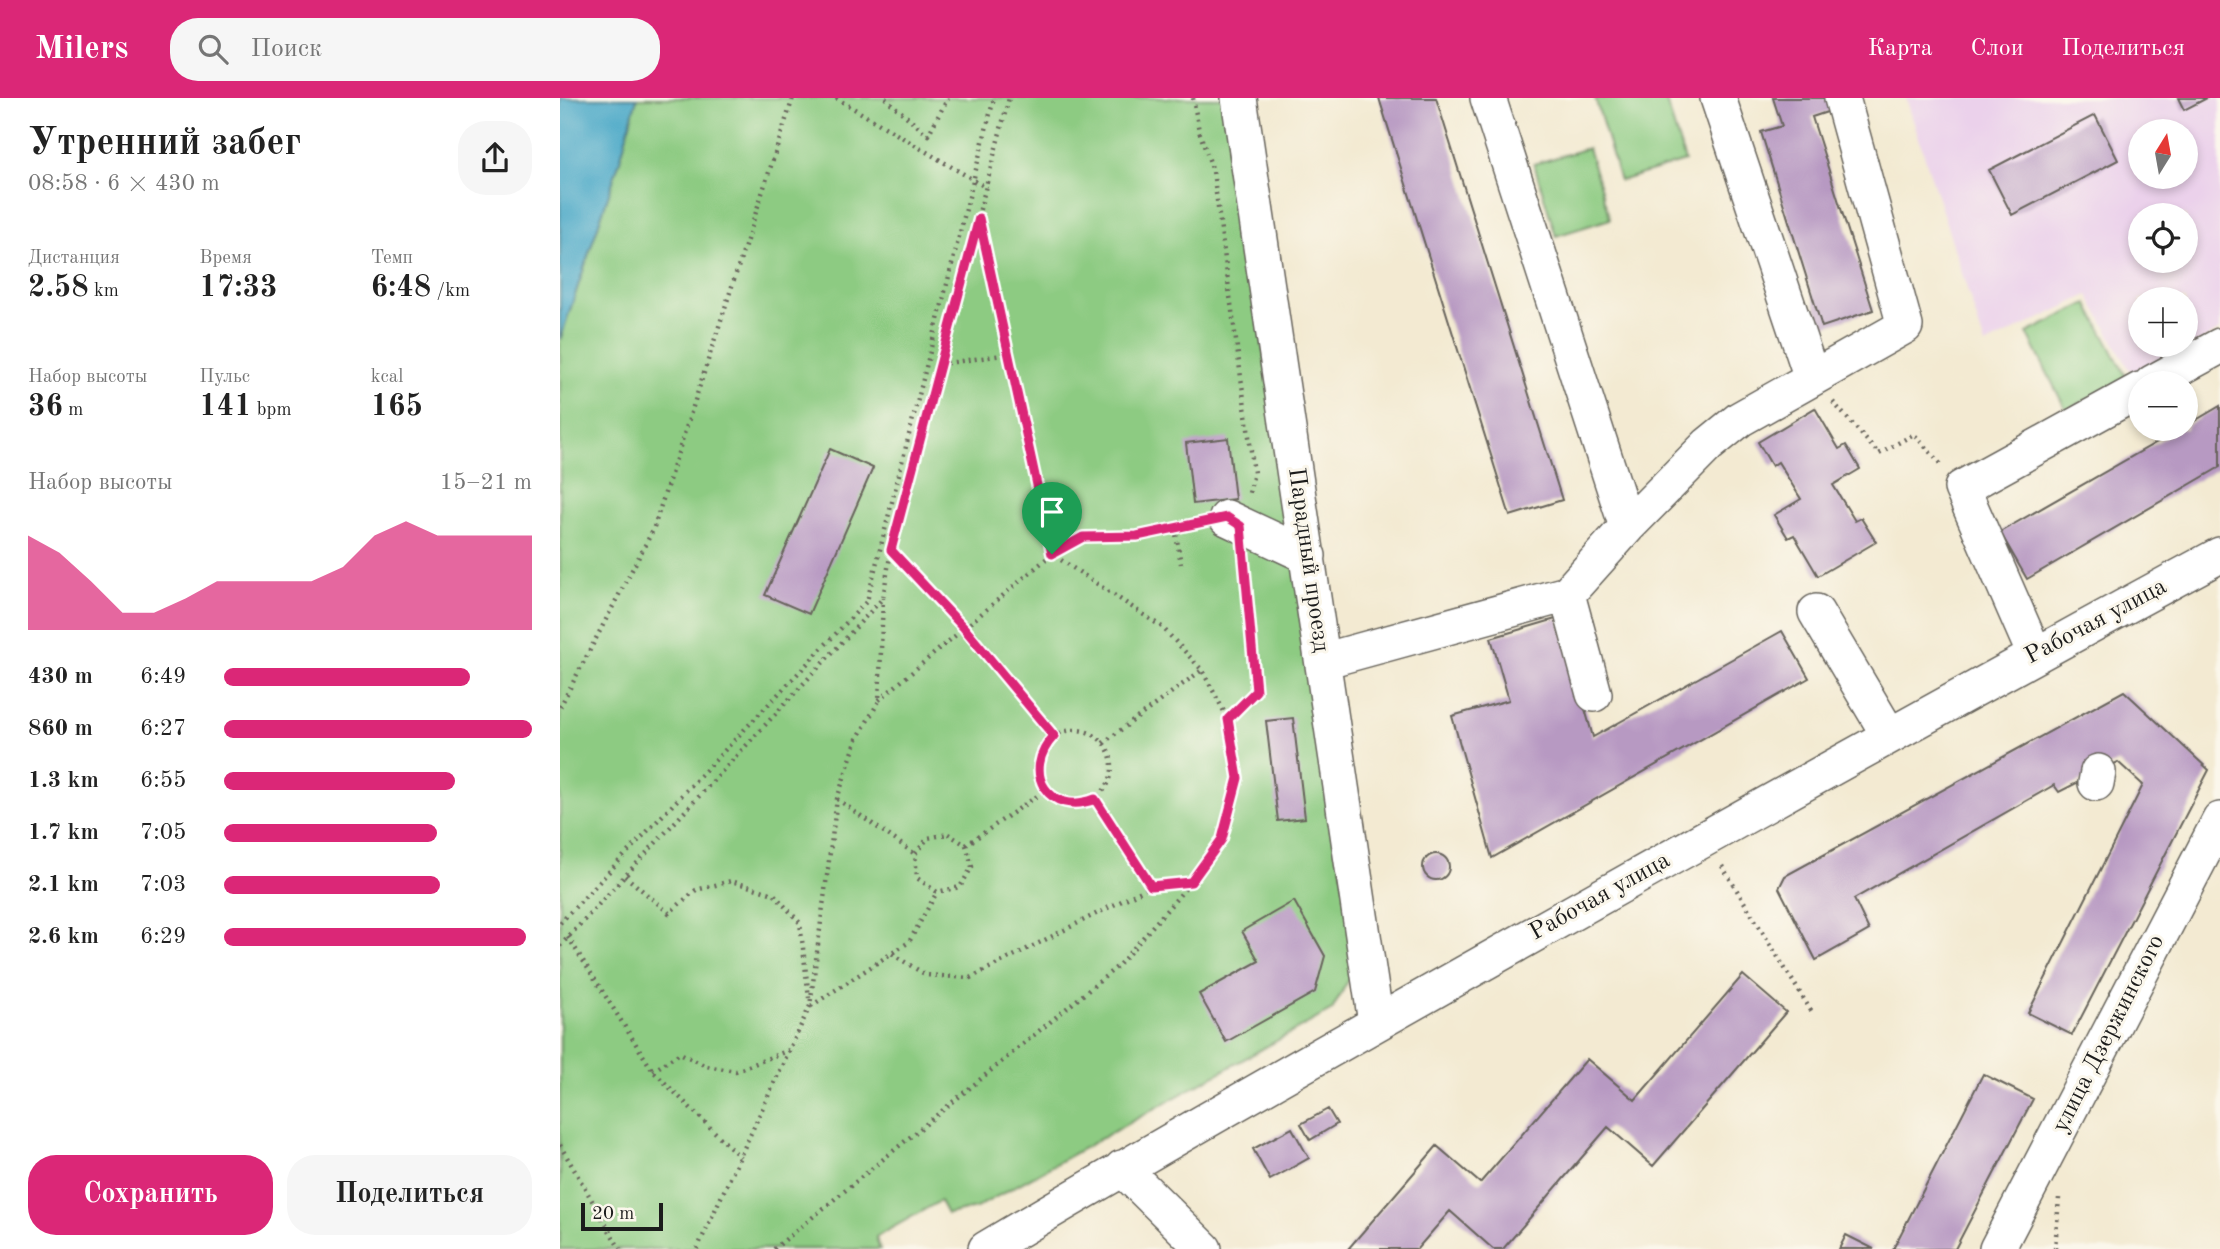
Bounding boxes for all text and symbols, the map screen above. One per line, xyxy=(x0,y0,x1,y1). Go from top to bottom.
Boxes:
search box xyxy=(170,18,660,81)
icon: search xyxy=(194,30,232,68)
text: Milers xyxy=(35,33,128,66)
text: Поиск xyxy=(250,36,322,62)
text: Карта xyxy=(1868,37,1933,61)
text: Слои xyxy=(1971,37,2024,61)
text: Поделиться xyxy=(2062,37,2185,61)
north arrow xyxy=(2128,119,2198,189)
map controls xyxy=(2128,119,2198,441)
button: share xyxy=(458,121,532,195)
text: Утренний забег xyxy=(28,125,301,163)
text: 08:58 · 6 × 430 m xyxy=(28,172,220,195)
button: locate xyxy=(2128,203,2198,273)
text: Дистанция xyxy=(28,249,120,268)
text: Время xyxy=(199,249,252,268)
text: Темп xyxy=(371,249,413,268)
text: 2.58 xyxy=(28,273,89,303)
text: 17:33 xyxy=(199,273,277,303)
text: 6:48 xyxy=(371,273,431,303)
text: km xyxy=(89,282,119,301)
text: /km xyxy=(431,282,470,301)
button: + xyxy=(2128,287,2198,357)
text: Набор высоты xyxy=(28,368,147,387)
text: Пульс xyxy=(199,368,250,387)
text: kcal xyxy=(371,368,403,387)
button: − xyxy=(2128,371,2198,441)
text: 36 xyxy=(28,392,63,422)
text: 141 xyxy=(199,392,252,422)
text: 165 xyxy=(371,392,423,422)
text: m xyxy=(63,401,83,420)
text: bpm xyxy=(252,401,292,420)
street label: Парадный проезд xyxy=(1283,466,1333,654)
text: Набор высоты xyxy=(28,471,172,494)
text: 15–21 m xyxy=(440,471,532,494)
pin xyxy=(1022,482,1082,554)
icon: arrive xyxy=(1033,493,1071,531)
street label: Рабочая улица xyxy=(2021,575,2171,669)
text: 430 m xyxy=(28,665,93,688)
text: 6:49 xyxy=(140,665,186,688)
text: 860 m xyxy=(28,717,93,740)
text: 6:27 xyxy=(140,717,186,740)
text: 1.3 km xyxy=(28,769,99,792)
text: 6:55 xyxy=(140,769,186,792)
text: 1.7 km xyxy=(28,821,99,844)
text: 7:05 xyxy=(140,821,186,844)
street label: Рабочая улица xyxy=(1526,849,1674,945)
text: 2.1 km xyxy=(28,873,99,896)
text: 7:03 xyxy=(140,873,186,896)
text: 2.6 km xyxy=(28,925,99,948)
text: 6:29 xyxy=(140,925,186,948)
street label: улица Дзержинского xyxy=(2049,931,2169,1137)
button: Сохранить xyxy=(28,1155,273,1235)
button: Поделиться xyxy=(287,1155,532,1235)
scale bar xyxy=(581,1200,663,1232)
text: 20 m xyxy=(592,1205,634,1224)

